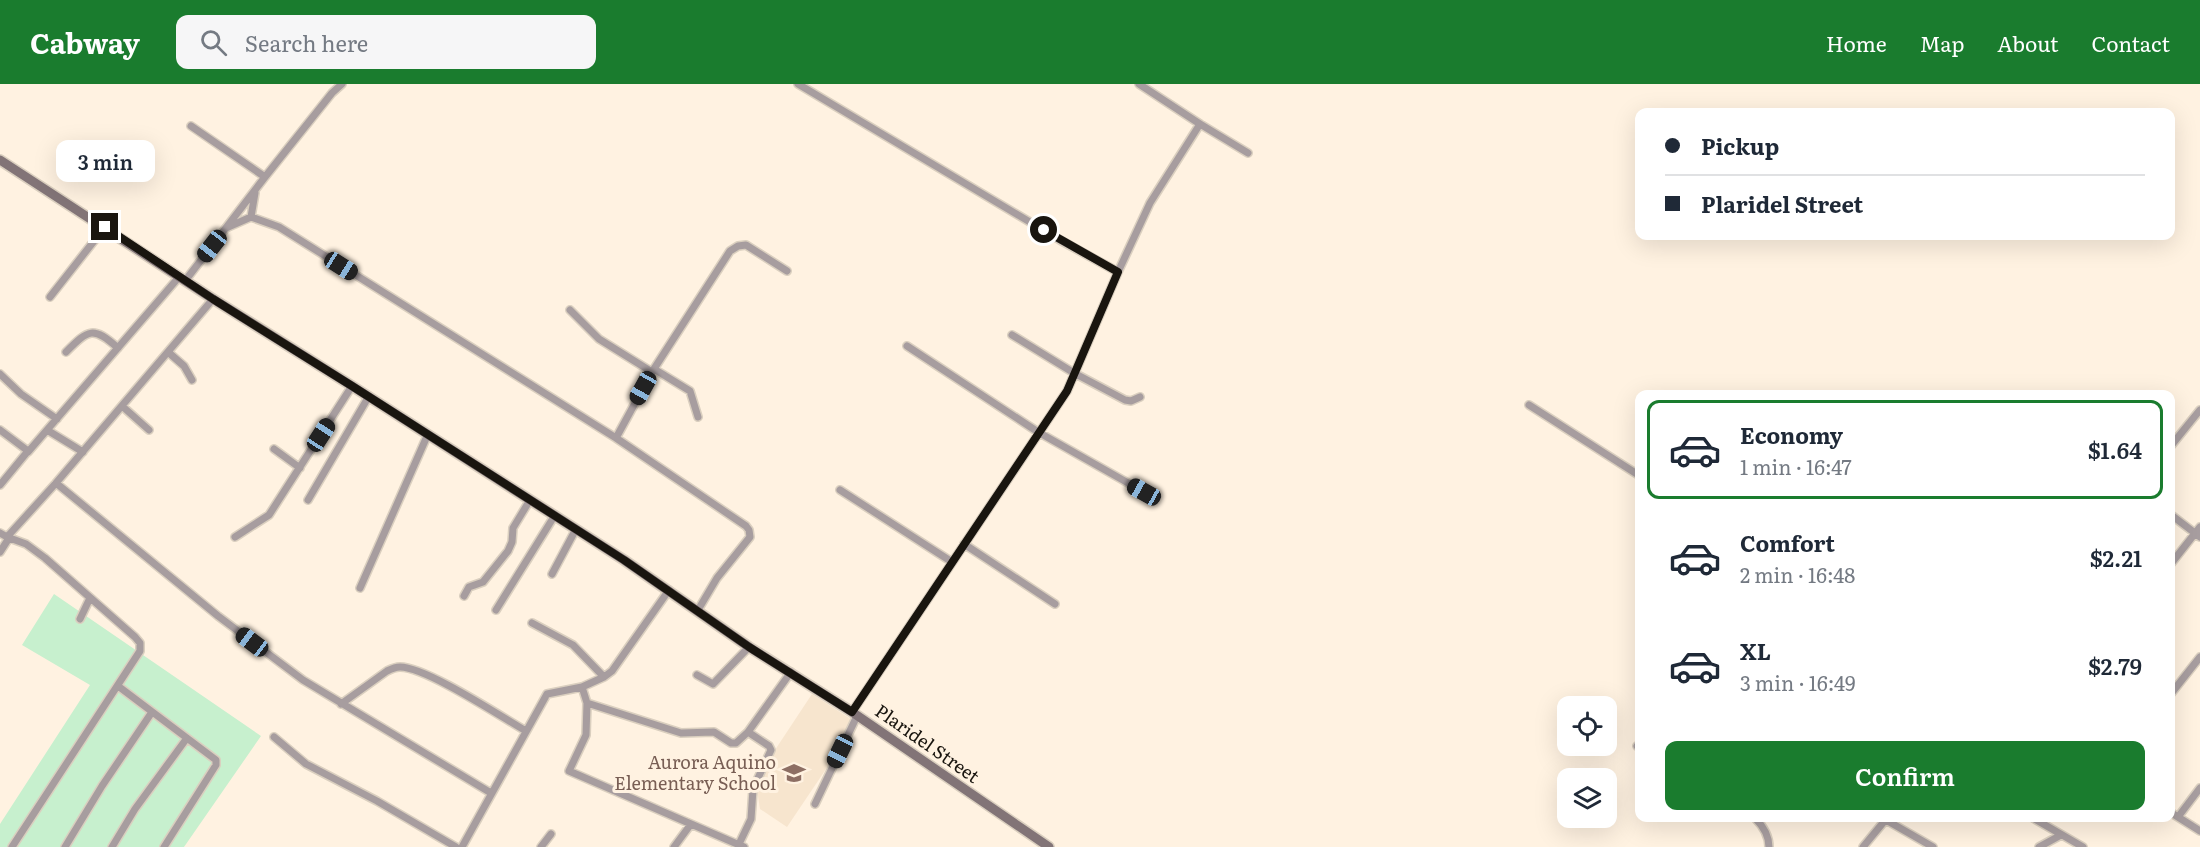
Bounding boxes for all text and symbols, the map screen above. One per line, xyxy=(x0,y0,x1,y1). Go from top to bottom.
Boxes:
search box xyxy=(176,15,596,69)
text: Cabway xyxy=(30,21,140,63)
icon: search xyxy=(197,26,230,59)
text: Search here xyxy=(245,26,368,59)
text: Home xyxy=(1826,27,1887,58)
text: Map xyxy=(1920,27,1964,58)
text: About xyxy=(1997,27,2059,58)
text: Contact xyxy=(2092,27,2170,58)
text: Pickup xyxy=(1701,129,1779,162)
callout: 3 min xyxy=(56,140,154,182)
text: 3 min xyxy=(78,146,133,176)
text: Plaridel Street xyxy=(1701,187,1863,220)
route end xyxy=(91,213,118,240)
route start xyxy=(1030,216,1057,243)
car xyxy=(194,226,230,266)
car xyxy=(321,249,361,283)
car xyxy=(626,368,660,408)
car xyxy=(304,415,338,455)
text: Economy xyxy=(1740,418,1843,451)
icon: car xyxy=(1668,423,1722,477)
text: $1.64 xyxy=(2088,433,2142,466)
text: 1 min · 16:47 xyxy=(1740,451,1852,481)
car xyxy=(1124,475,1164,509)
text: Comfort xyxy=(1740,526,1835,559)
icon: car xyxy=(1668,531,1722,585)
text: $2.21 xyxy=(2090,541,2142,574)
text: 2 min · 16:48 xyxy=(1740,559,1855,589)
car xyxy=(232,624,272,660)
text: XL xyxy=(1740,634,1771,667)
icon: car xyxy=(1668,639,1722,693)
text: $2.79 xyxy=(2088,649,2142,682)
text: 3 min · 16:49 xyxy=(1740,667,1855,697)
map controls xyxy=(1557,696,1617,828)
button: locate xyxy=(1557,696,1617,756)
street label: Plaridel Street xyxy=(870,697,986,789)
car xyxy=(824,731,856,771)
button: Confirm xyxy=(1665,741,2145,810)
place label: Aurora Aquino Elementary School xyxy=(614,748,776,796)
school or university icon: Aurora Aquino Elementary School xyxy=(781,760,807,786)
button: layers xyxy=(1557,768,1617,828)

